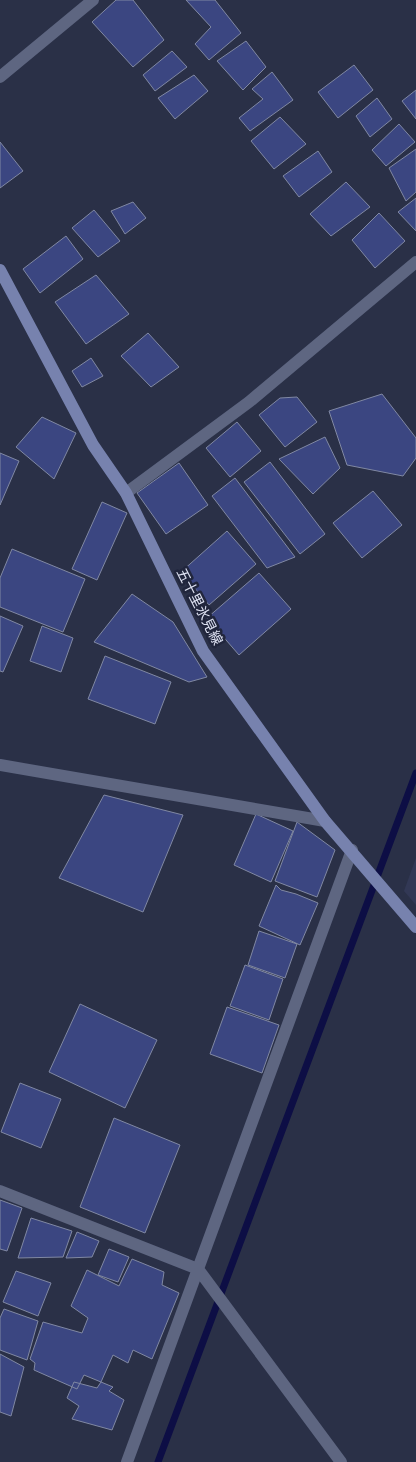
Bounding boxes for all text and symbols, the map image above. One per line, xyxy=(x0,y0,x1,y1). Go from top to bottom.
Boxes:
street label: 五十里氷見線 xyxy=(171,565,227,649)

